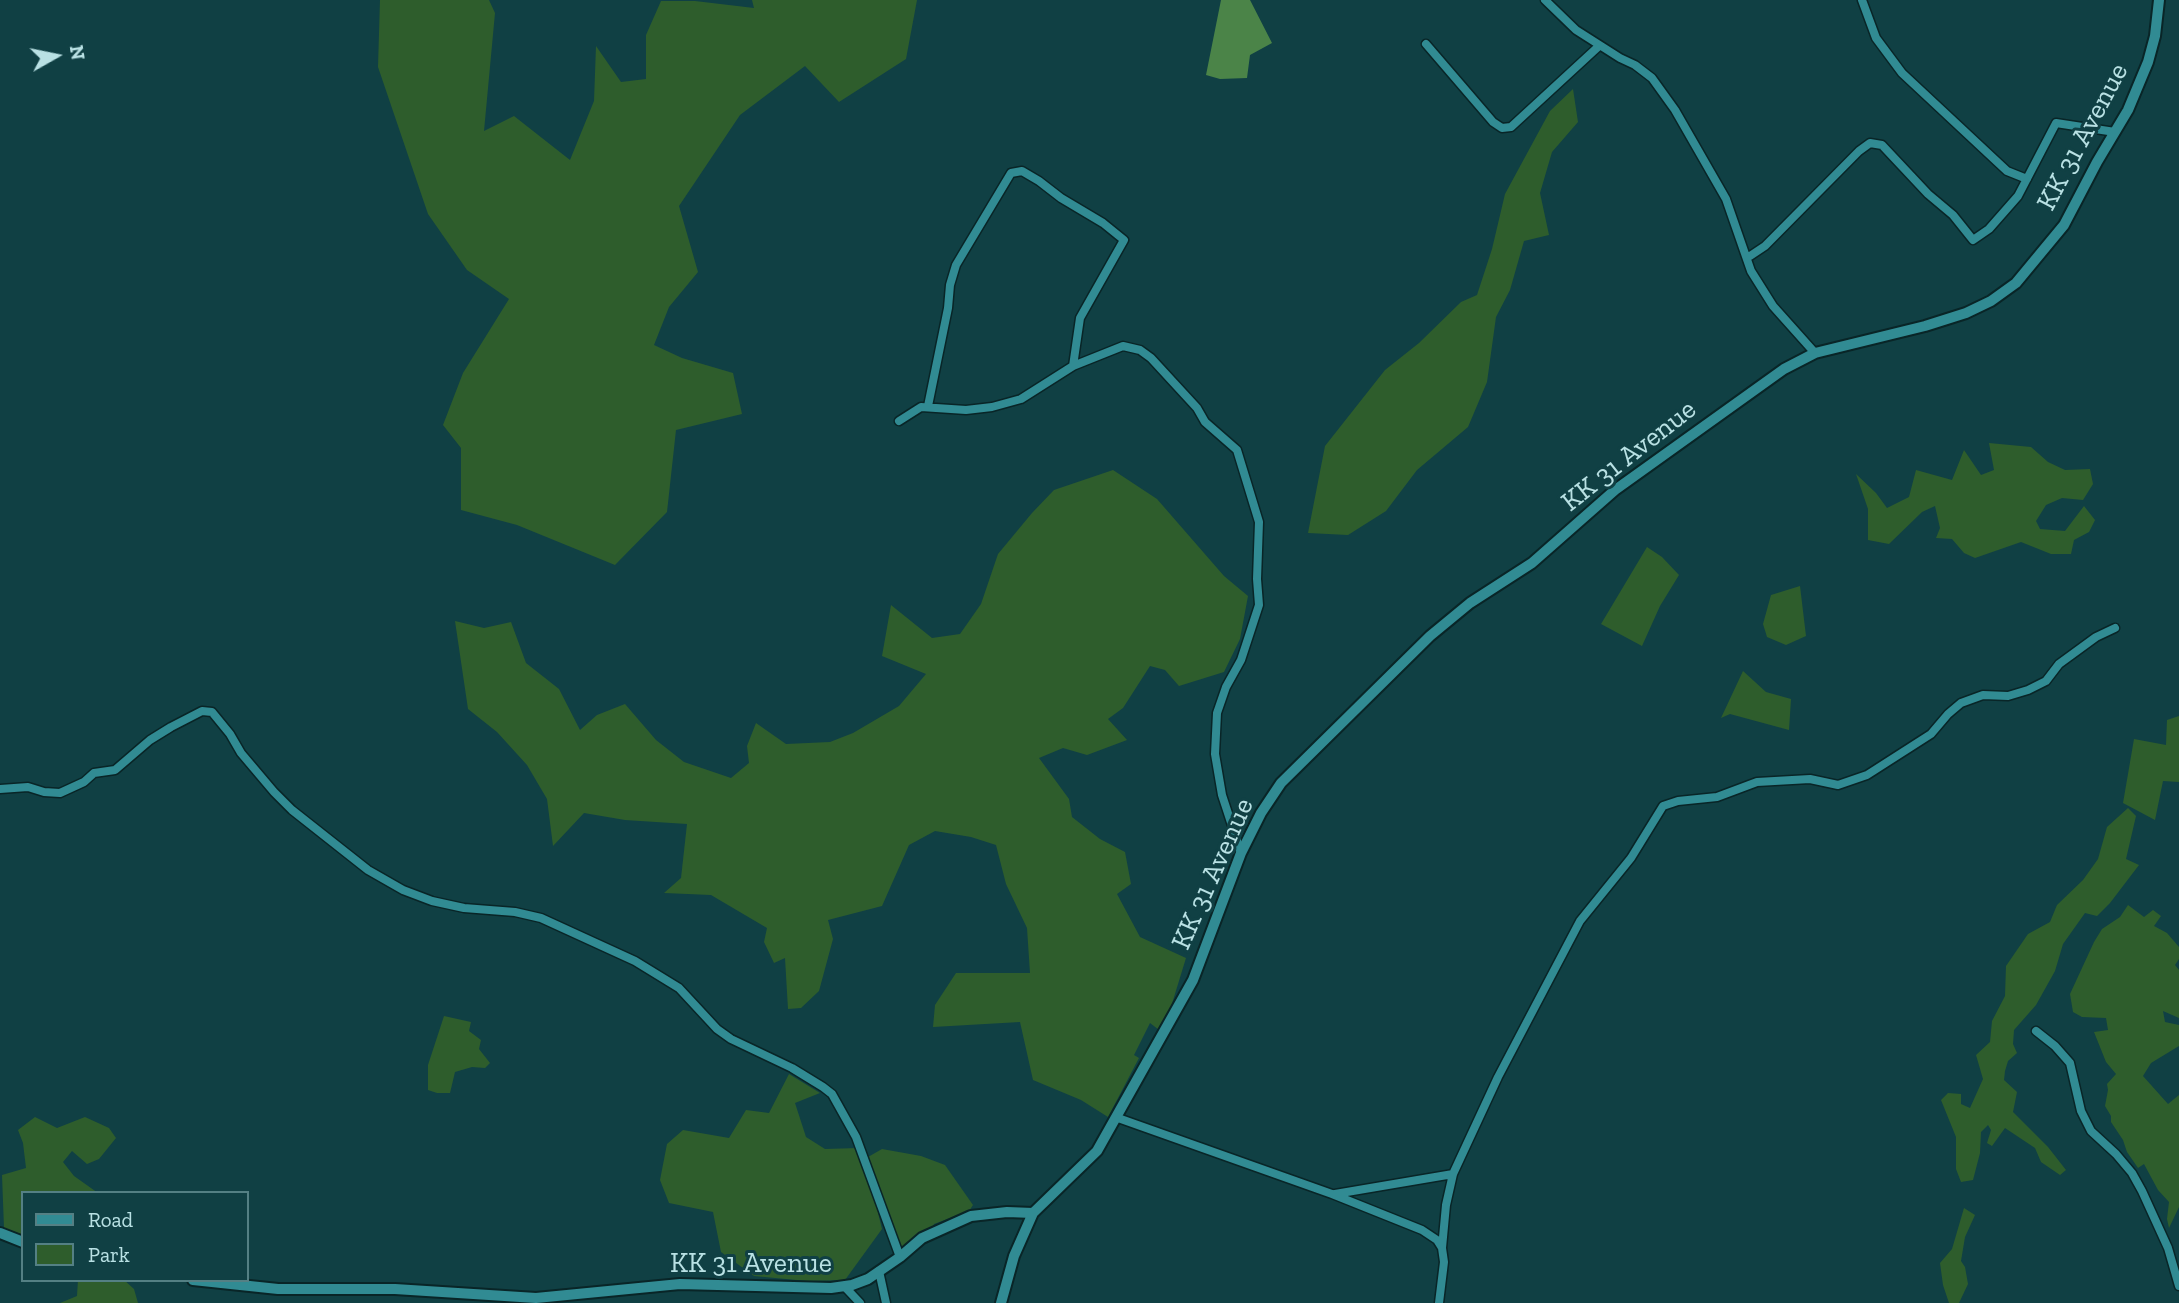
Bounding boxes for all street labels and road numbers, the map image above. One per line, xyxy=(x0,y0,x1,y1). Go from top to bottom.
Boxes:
street label: KK 31 Avenue xyxy=(2030,58,2136,216)
street label: KK 31 Avenue xyxy=(1555,393,1703,519)
street label: KK 31 Avenue xyxy=(1165,793,1261,955)
street label: KK 31 Avenue xyxy=(670,1247,832,1281)

